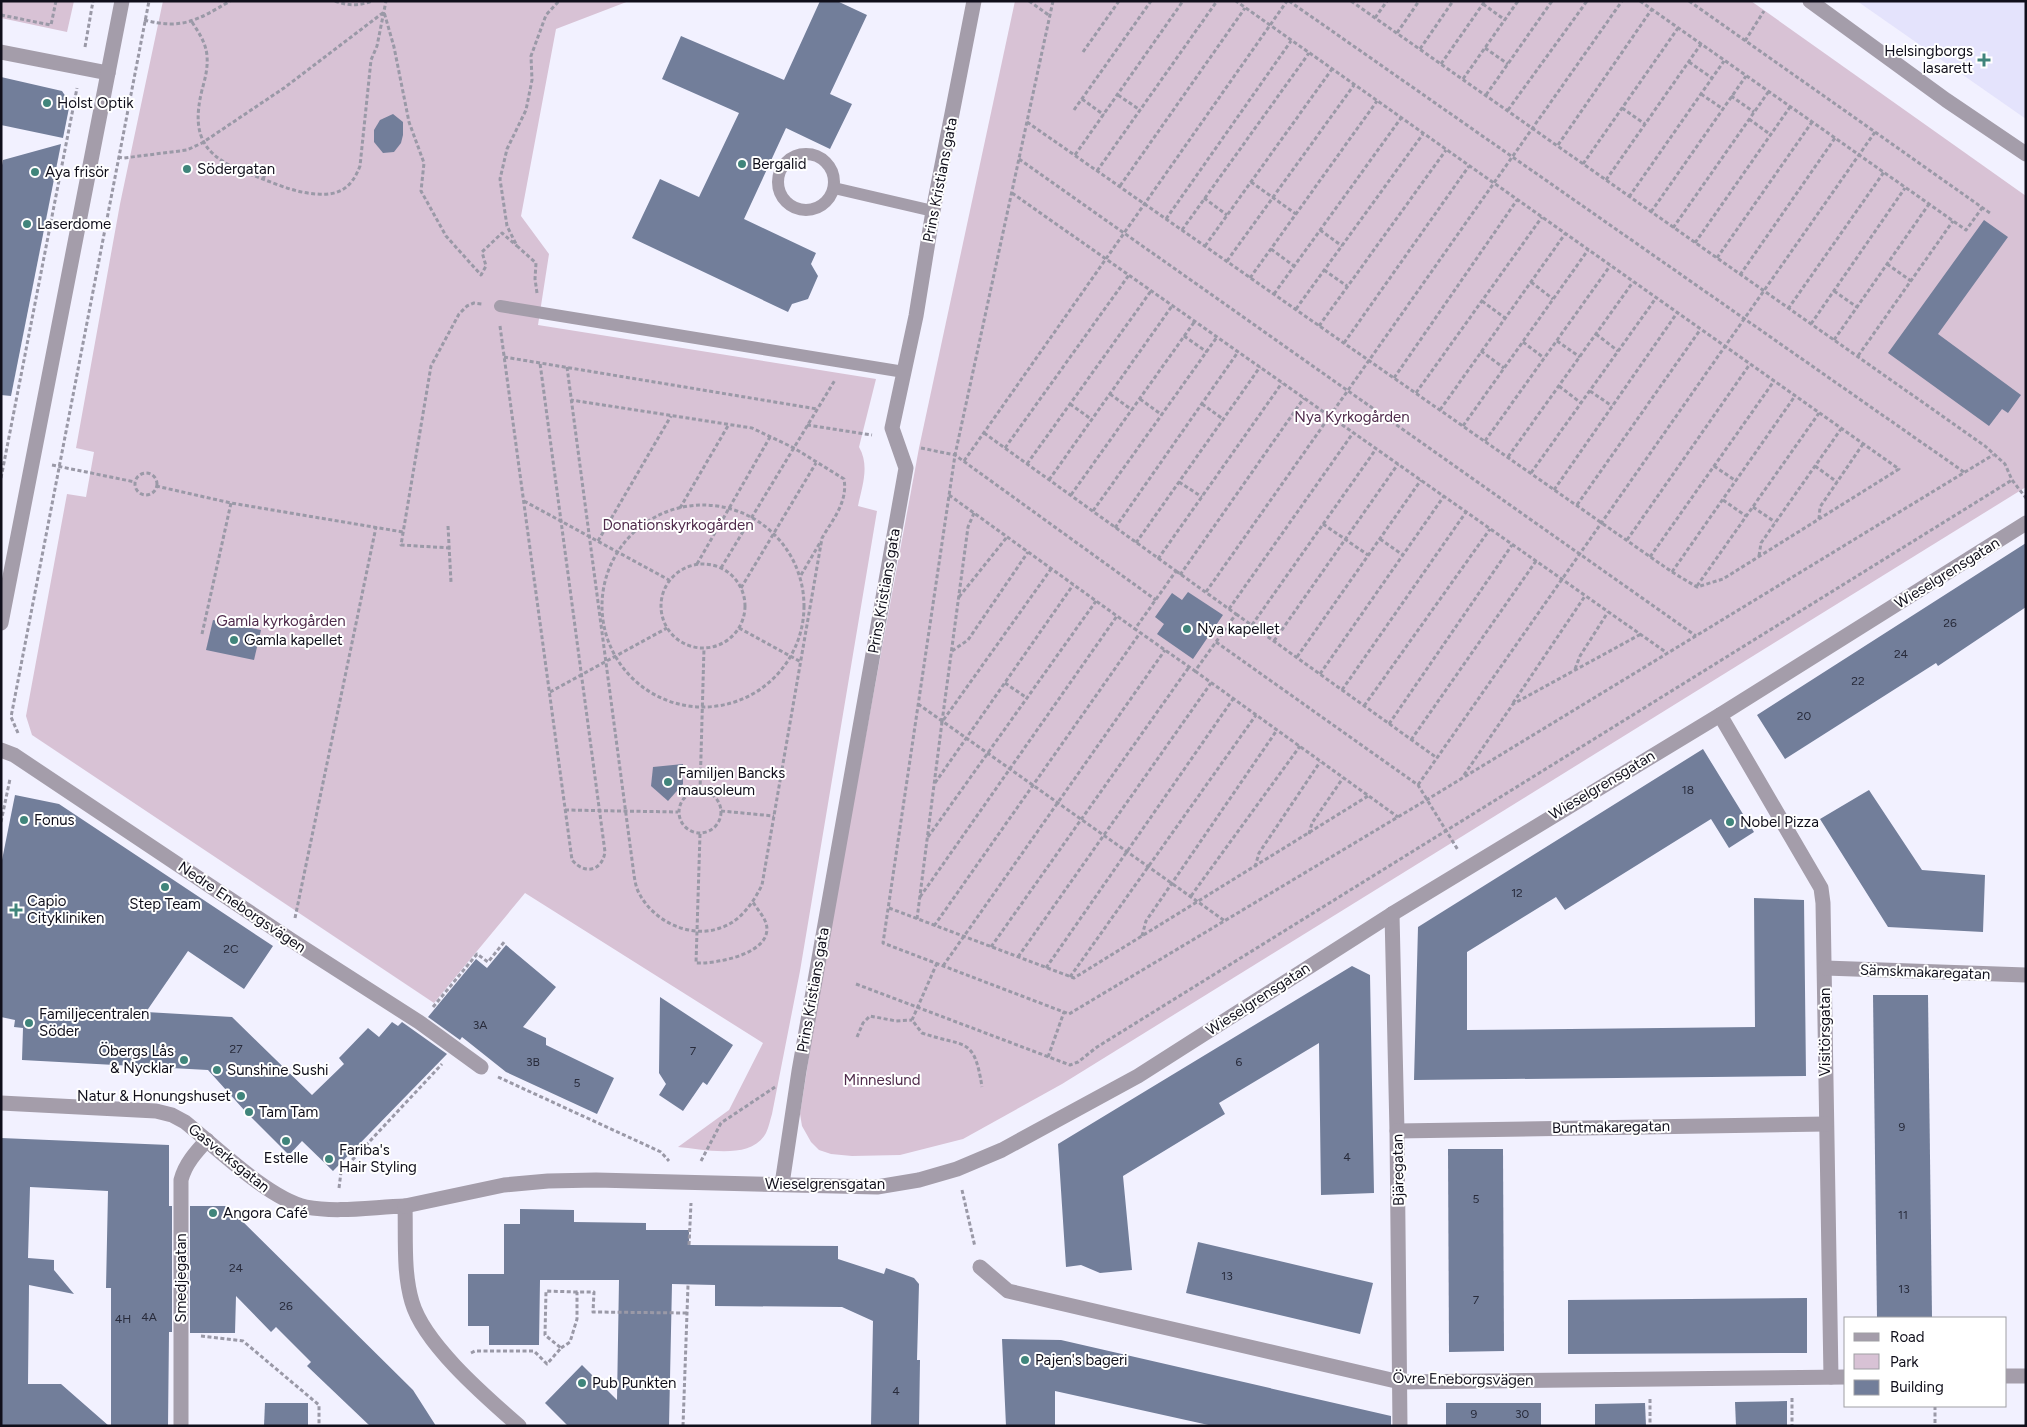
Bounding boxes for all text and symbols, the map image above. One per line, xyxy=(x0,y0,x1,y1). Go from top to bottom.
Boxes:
place label: Helsingborgs lasarett xyxy=(1884,42,1973,77)
marker: Helsingborgs lasarett xyxy=(1977,53,1991,67)
place label: Holst Optik xyxy=(57,94,134,112)
marker: Holst Optik xyxy=(41,97,53,109)
street label: Prins Kristians gata xyxy=(919,116,961,244)
place label: Bergalid xyxy=(752,155,806,173)
marker: Bergalid xyxy=(736,158,748,170)
place label: Södergatan xyxy=(197,160,275,178)
place label: Aya frisör xyxy=(45,163,109,181)
marker: Södergatan xyxy=(181,163,193,175)
marker: Aya frisör xyxy=(29,166,41,178)
place label: Laserdome xyxy=(37,215,111,233)
marker: Laserdome xyxy=(21,218,33,230)
park label: Nya Kyrkogården xyxy=(1294,408,1410,426)
park label: Donationskyrkogården xyxy=(602,516,754,534)
street label: Prins Kristians gata xyxy=(864,527,904,655)
street label: Wieselgrensgatan xyxy=(1891,534,2003,612)
park label: Gamla kyrkogården xyxy=(216,612,346,630)
house number: 26 xyxy=(1943,616,1957,630)
place label: Nya kapellet xyxy=(1197,620,1280,638)
marker: Nya kapellet xyxy=(1181,623,1193,635)
place label: Gamla kapellet xyxy=(244,631,343,649)
marker: Gamla kapellet xyxy=(228,634,240,646)
house number: 24 xyxy=(1894,647,1909,661)
house number: 22 xyxy=(1851,674,1865,688)
house number: 20 xyxy=(1797,709,1812,723)
street label: Wieselgrensgatan xyxy=(1546,746,1658,824)
place label: Familjen Bancks mausoleum xyxy=(678,764,785,799)
marker: Familjen Bancks mausoleum xyxy=(662,776,674,788)
house number: 18 xyxy=(1682,783,1694,797)
place label: Fonus xyxy=(34,811,75,829)
place label: Nobel Pizza xyxy=(1740,813,1819,831)
marker: Fonus xyxy=(18,814,30,826)
marker: Nobel Pizza xyxy=(1724,816,1736,828)
street label: Nedre Eneborgsvägen xyxy=(175,858,309,956)
marker: Step Team xyxy=(159,881,171,893)
house number: 12 xyxy=(1511,886,1523,900)
place label: Capio Citykliniken xyxy=(27,892,104,927)
place label: Step Team xyxy=(129,895,201,913)
marker: Capio Citykliniken xyxy=(9,903,23,917)
street label: Prins Kristians gata xyxy=(793,926,833,1054)
house number: 2C xyxy=(223,942,239,956)
street label: Wieselgrensgatan xyxy=(1203,959,1313,1039)
street label: Sämskmakaregatan xyxy=(1860,961,1990,983)
street label: Visitörsgatan xyxy=(1816,988,1834,1076)
place label: Familjecentralen Söder xyxy=(39,1005,149,1040)
marker: Familjecentralen Söder xyxy=(23,1017,35,1029)
house number: 3A xyxy=(473,1018,487,1032)
place label: Öbergs Lås & Nycklar xyxy=(98,1042,174,1077)
house number: 27 xyxy=(229,1042,243,1056)
house number: 7 xyxy=(690,1044,697,1058)
marker: Öbergs Lås & Nycklar xyxy=(178,1054,190,1066)
house number: 3B xyxy=(526,1055,540,1069)
house number: 6 xyxy=(1236,1055,1243,1069)
place label: Sunshine Sushi xyxy=(227,1061,328,1079)
marker: Sunshine Sushi xyxy=(211,1064,223,1076)
park label: Minneslund xyxy=(844,1071,920,1089)
house number: 5 xyxy=(574,1076,581,1090)
place label: Natur & Honungshuset xyxy=(77,1087,231,1105)
marker: Natur & Honungshuset xyxy=(235,1090,247,1102)
place label: Tam Tam xyxy=(259,1103,318,1121)
marker: Tam Tam xyxy=(243,1106,255,1118)
street label: Buntmakaregatan xyxy=(1552,1117,1670,1137)
street label: Gasverksgatan xyxy=(185,1120,273,1196)
house number: 9 xyxy=(1899,1120,1906,1134)
street label: Bjäregatan xyxy=(1388,1134,1408,1206)
marker: Estelle xyxy=(280,1135,292,1147)
place label: Fariba's Hair Styling xyxy=(339,1141,417,1176)
place label: Estelle xyxy=(264,1149,308,1167)
house number: 4 xyxy=(1343,1150,1351,1164)
marker: Fariba's Hair Styling xyxy=(323,1153,335,1165)
street label: Wieselgrensgatan xyxy=(765,1175,885,1193)
house number: 5 xyxy=(1473,1192,1480,1206)
place label: Angora Café xyxy=(223,1204,308,1222)
marker: Angora Café xyxy=(207,1207,219,1219)
house number: 11 xyxy=(1898,1208,1908,1222)
street label: Smedjegatan xyxy=(172,1233,190,1323)
house number: 24 xyxy=(229,1261,244,1275)
house number: 13 xyxy=(1221,1269,1233,1283)
house number: 13 xyxy=(1898,1282,1910,1296)
house number: 7 xyxy=(1473,1293,1480,1307)
house number: 26 xyxy=(279,1299,293,1313)
house number: 4A xyxy=(141,1310,157,1324)
house number: 4H xyxy=(115,1312,131,1326)
legend xyxy=(1844,1317,2007,1407)
text: Road xyxy=(1890,1328,1925,1346)
place label: Pajen's bageri xyxy=(1035,1351,1127,1369)
text: Park xyxy=(1890,1353,1919,1371)
marker: Pajen's bageri xyxy=(1019,1354,1031,1366)
street label: Övre Eneborgsvägen xyxy=(1392,1369,1534,1389)
place label: Pub Punkten xyxy=(592,1374,676,1392)
marker: Pub Punkten xyxy=(576,1377,588,1389)
text: Building xyxy=(1890,1378,1944,1396)
house number: 4 xyxy=(892,1384,900,1398)
house number: 9 xyxy=(1471,1407,1478,1421)
house number: 30 xyxy=(1515,1407,1529,1421)

